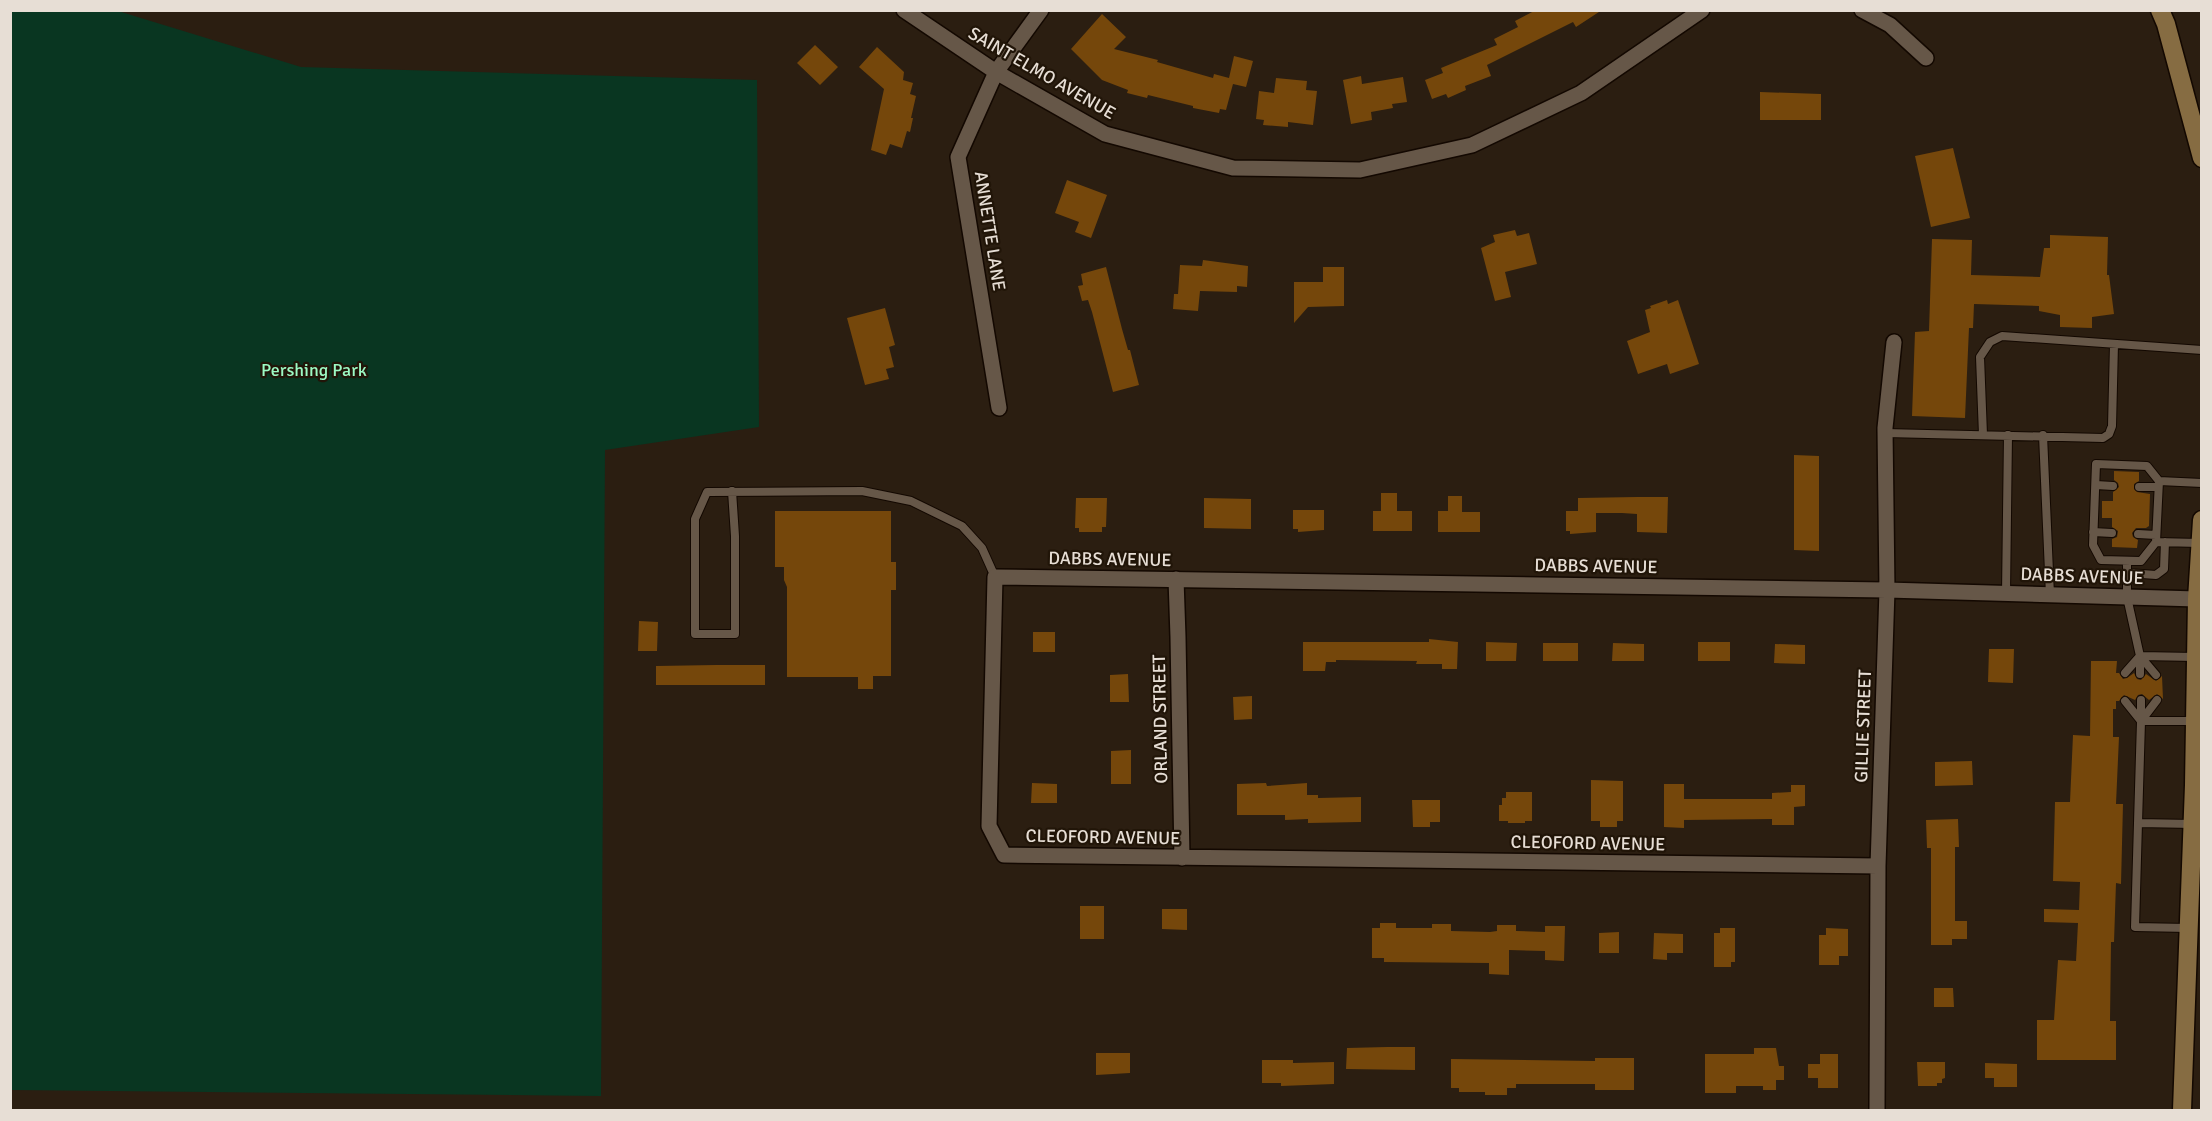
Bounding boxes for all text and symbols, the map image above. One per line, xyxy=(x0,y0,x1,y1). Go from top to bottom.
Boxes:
street label: SAINT ELMO AVENUE xyxy=(965,22,1119,124)
street label: ANNETTE LANE xyxy=(970,170,1010,292)
park label: Pershing Park xyxy=(261,359,367,381)
street label: DABBS AVENUE xyxy=(1048,547,1172,571)
street label: DABBS AVENUE xyxy=(1534,554,1658,578)
street label: DABBS AVENUE xyxy=(2020,563,2144,589)
street label: ORLAND STREET xyxy=(1148,654,1172,784)
street label: GILLIE STREET xyxy=(1850,669,1876,783)
street label: CLEOFORD AVENUE xyxy=(1025,825,1181,849)
street label: CLEOFORD AVENUE xyxy=(1510,831,1666,855)

